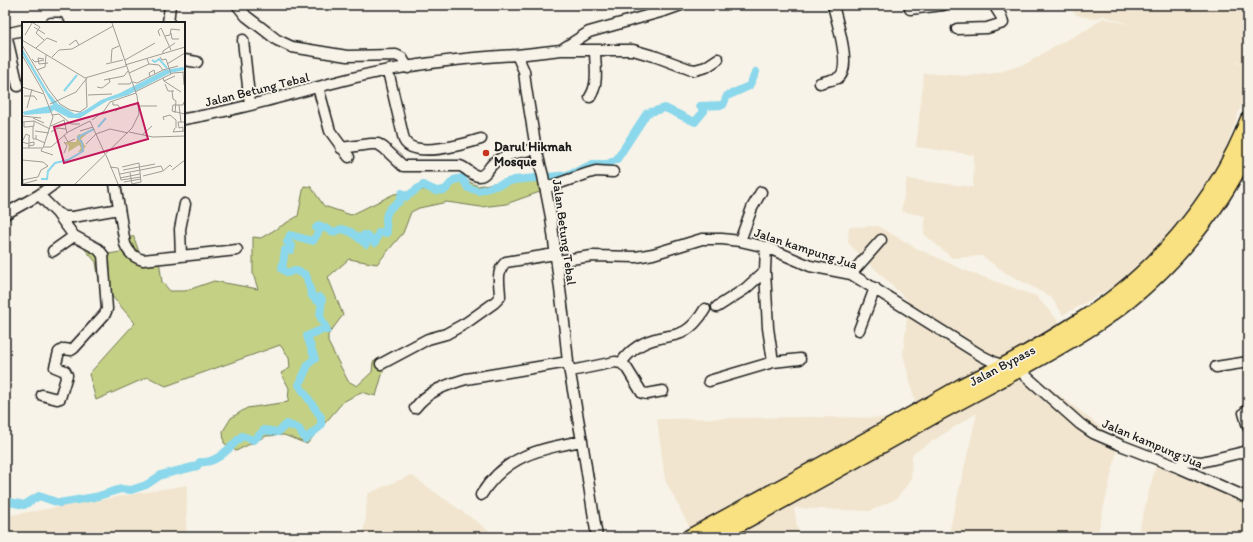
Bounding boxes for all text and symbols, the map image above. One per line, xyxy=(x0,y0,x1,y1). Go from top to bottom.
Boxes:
inset map xyxy=(22,22,185,185)
street label: Jalan Betung Tebal xyxy=(203,69,311,110)
place label: Darul Hikmah Mosque xyxy=(494,139,572,170)
marker: Darul Hikmah Mosque xyxy=(481,148,491,158)
street label: Jalan Betung Tebal xyxy=(550,178,579,286)
street label: Jalan kampung Jua xyxy=(752,225,860,272)
street label: Jalan Bypass xyxy=(967,342,1038,389)
street label: Jalan kampung Jua xyxy=(1100,415,1206,472)

